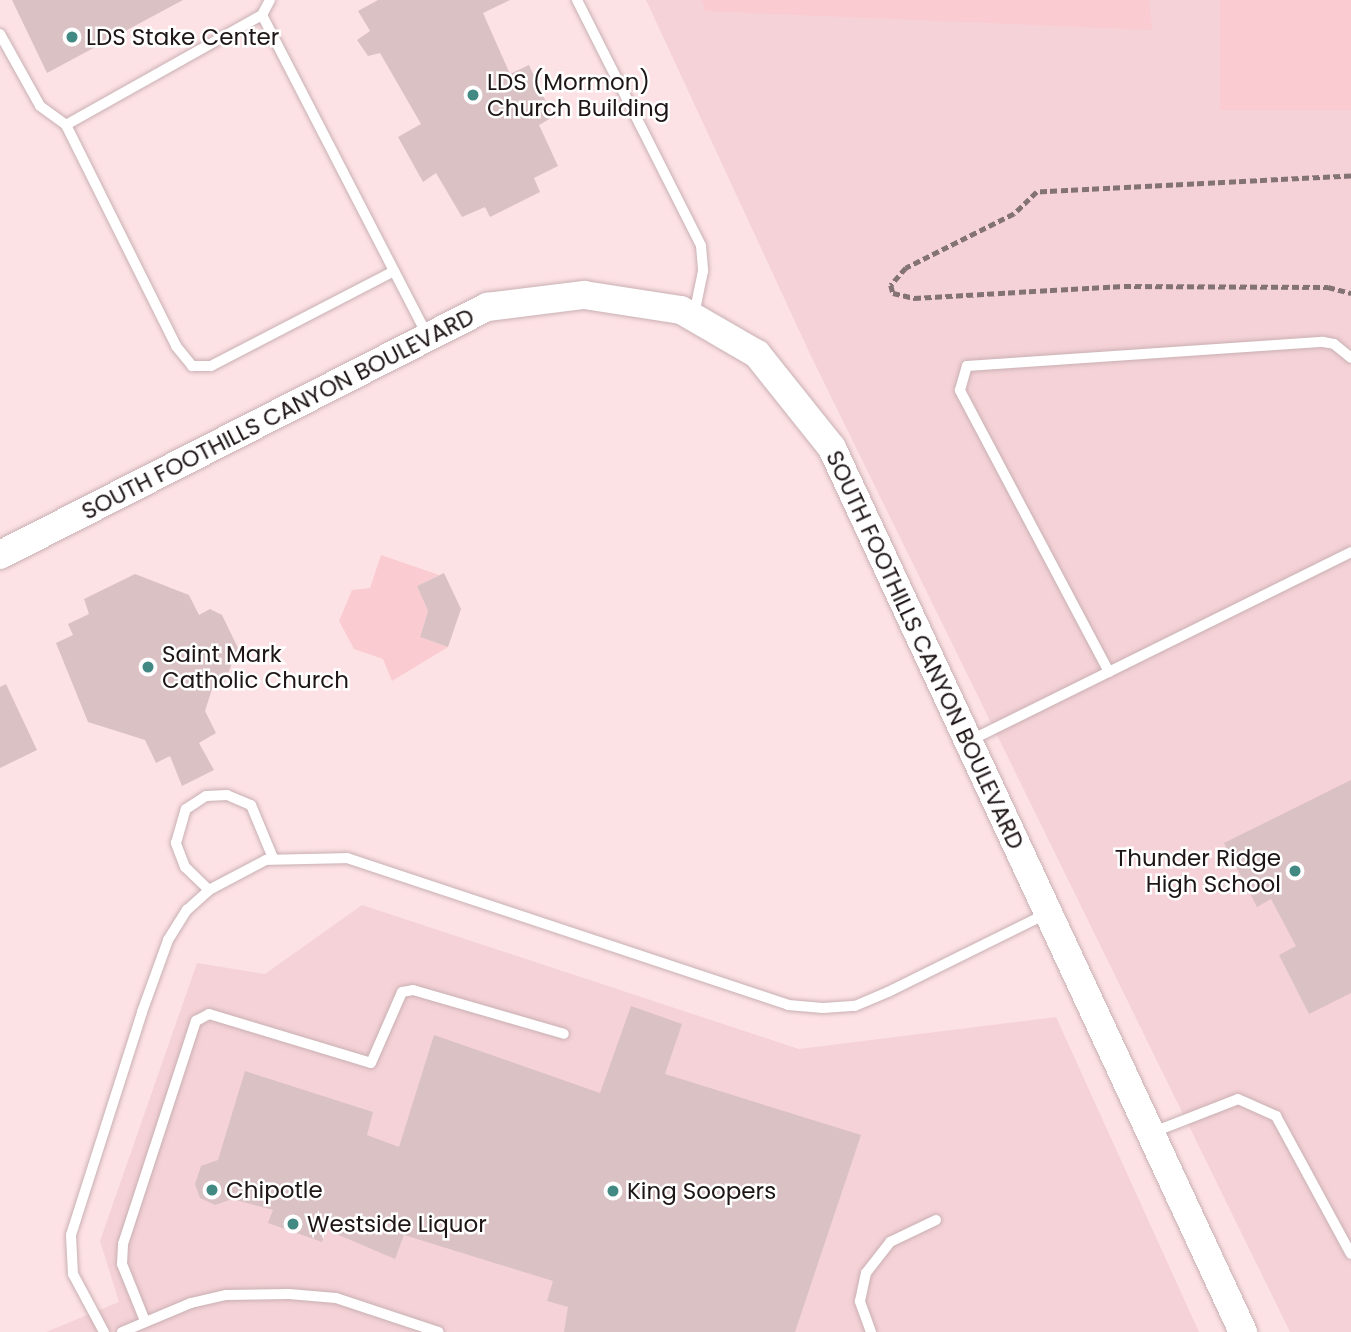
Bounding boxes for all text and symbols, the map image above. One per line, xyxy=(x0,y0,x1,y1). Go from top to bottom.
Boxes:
place label: LDS Stake Center xyxy=(86,23,279,51)
marker: LDS Stake Center xyxy=(64,29,80,45)
place label: LDS (Mormon) Church Building xyxy=(487,68,669,122)
marker: LDS (Mormon) Church Building xyxy=(465,87,481,103)
street label: SOUTH FOOTHILLS CANYON BOULEVARD xyxy=(77,303,479,525)
street label: SOUTH FOOTHILLS CANYON BOULEVARD xyxy=(820,446,1030,854)
place label: Saint Mark Catholic Church xyxy=(162,640,349,694)
marker: Saint Mark Catholic Church xyxy=(140,659,156,675)
place label: Thunder Ridge High School xyxy=(1115,844,1281,898)
marker: Thunder Ridge High School xyxy=(1287,863,1303,879)
place label: Chipotle xyxy=(226,1176,323,1204)
place label: King Soopers xyxy=(627,1177,776,1205)
marker: Chipotle xyxy=(204,1182,220,1198)
marker: King Soopers xyxy=(605,1183,621,1199)
place label: Westside Liquor xyxy=(307,1210,487,1238)
marker: Westside Liquor xyxy=(285,1216,301,1232)

